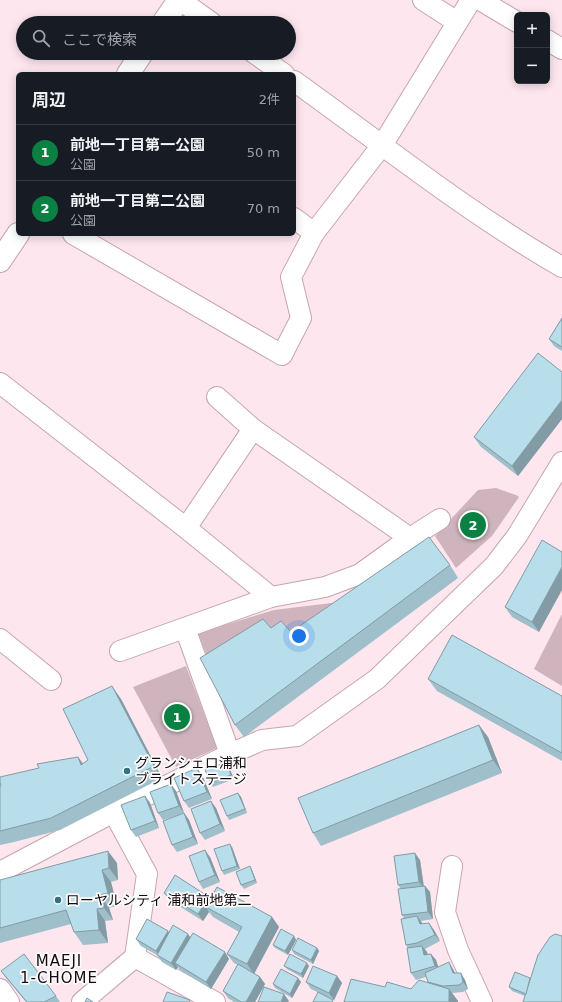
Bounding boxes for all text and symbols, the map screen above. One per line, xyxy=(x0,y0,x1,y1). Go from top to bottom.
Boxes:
map controls xyxy=(514,12,550,84)
button: + xyxy=(514,12,550,48)
search box xyxy=(16,16,296,60)
icon: search xyxy=(30,27,52,49)
text: ここで検索 xyxy=(62,31,137,49)
button: − xyxy=(514,48,550,84)
text: 周辺 xyxy=(32,90,66,110)
text: 2件 xyxy=(259,92,280,107)
text: 前地一丁目第一公園 xyxy=(70,136,205,154)
text: 1 xyxy=(40,145,50,160)
text: 50 m xyxy=(247,145,280,160)
text: 公園 xyxy=(70,157,96,172)
text: 前地一丁目第二公園 xyxy=(70,192,205,210)
text: 2 xyxy=(40,201,50,216)
text: 70 m xyxy=(247,201,280,216)
text: 公園 xyxy=(70,213,96,228)
pin: 2 xyxy=(460,510,486,540)
your location xyxy=(289,626,309,646)
pin: 1 xyxy=(164,702,190,732)
place label: グランシェロ浦和 ブライトステージ xyxy=(135,755,247,787)
marker: グランシェロ浦和 ブライトステージ xyxy=(122,766,132,776)
place label: ローヤルシティ 浦和前地第二 xyxy=(66,892,252,908)
marker: ローヤルシティ 浦和前地第二 xyxy=(53,895,63,905)
district label: MAEJI 1-CHOME xyxy=(20,952,98,987)

